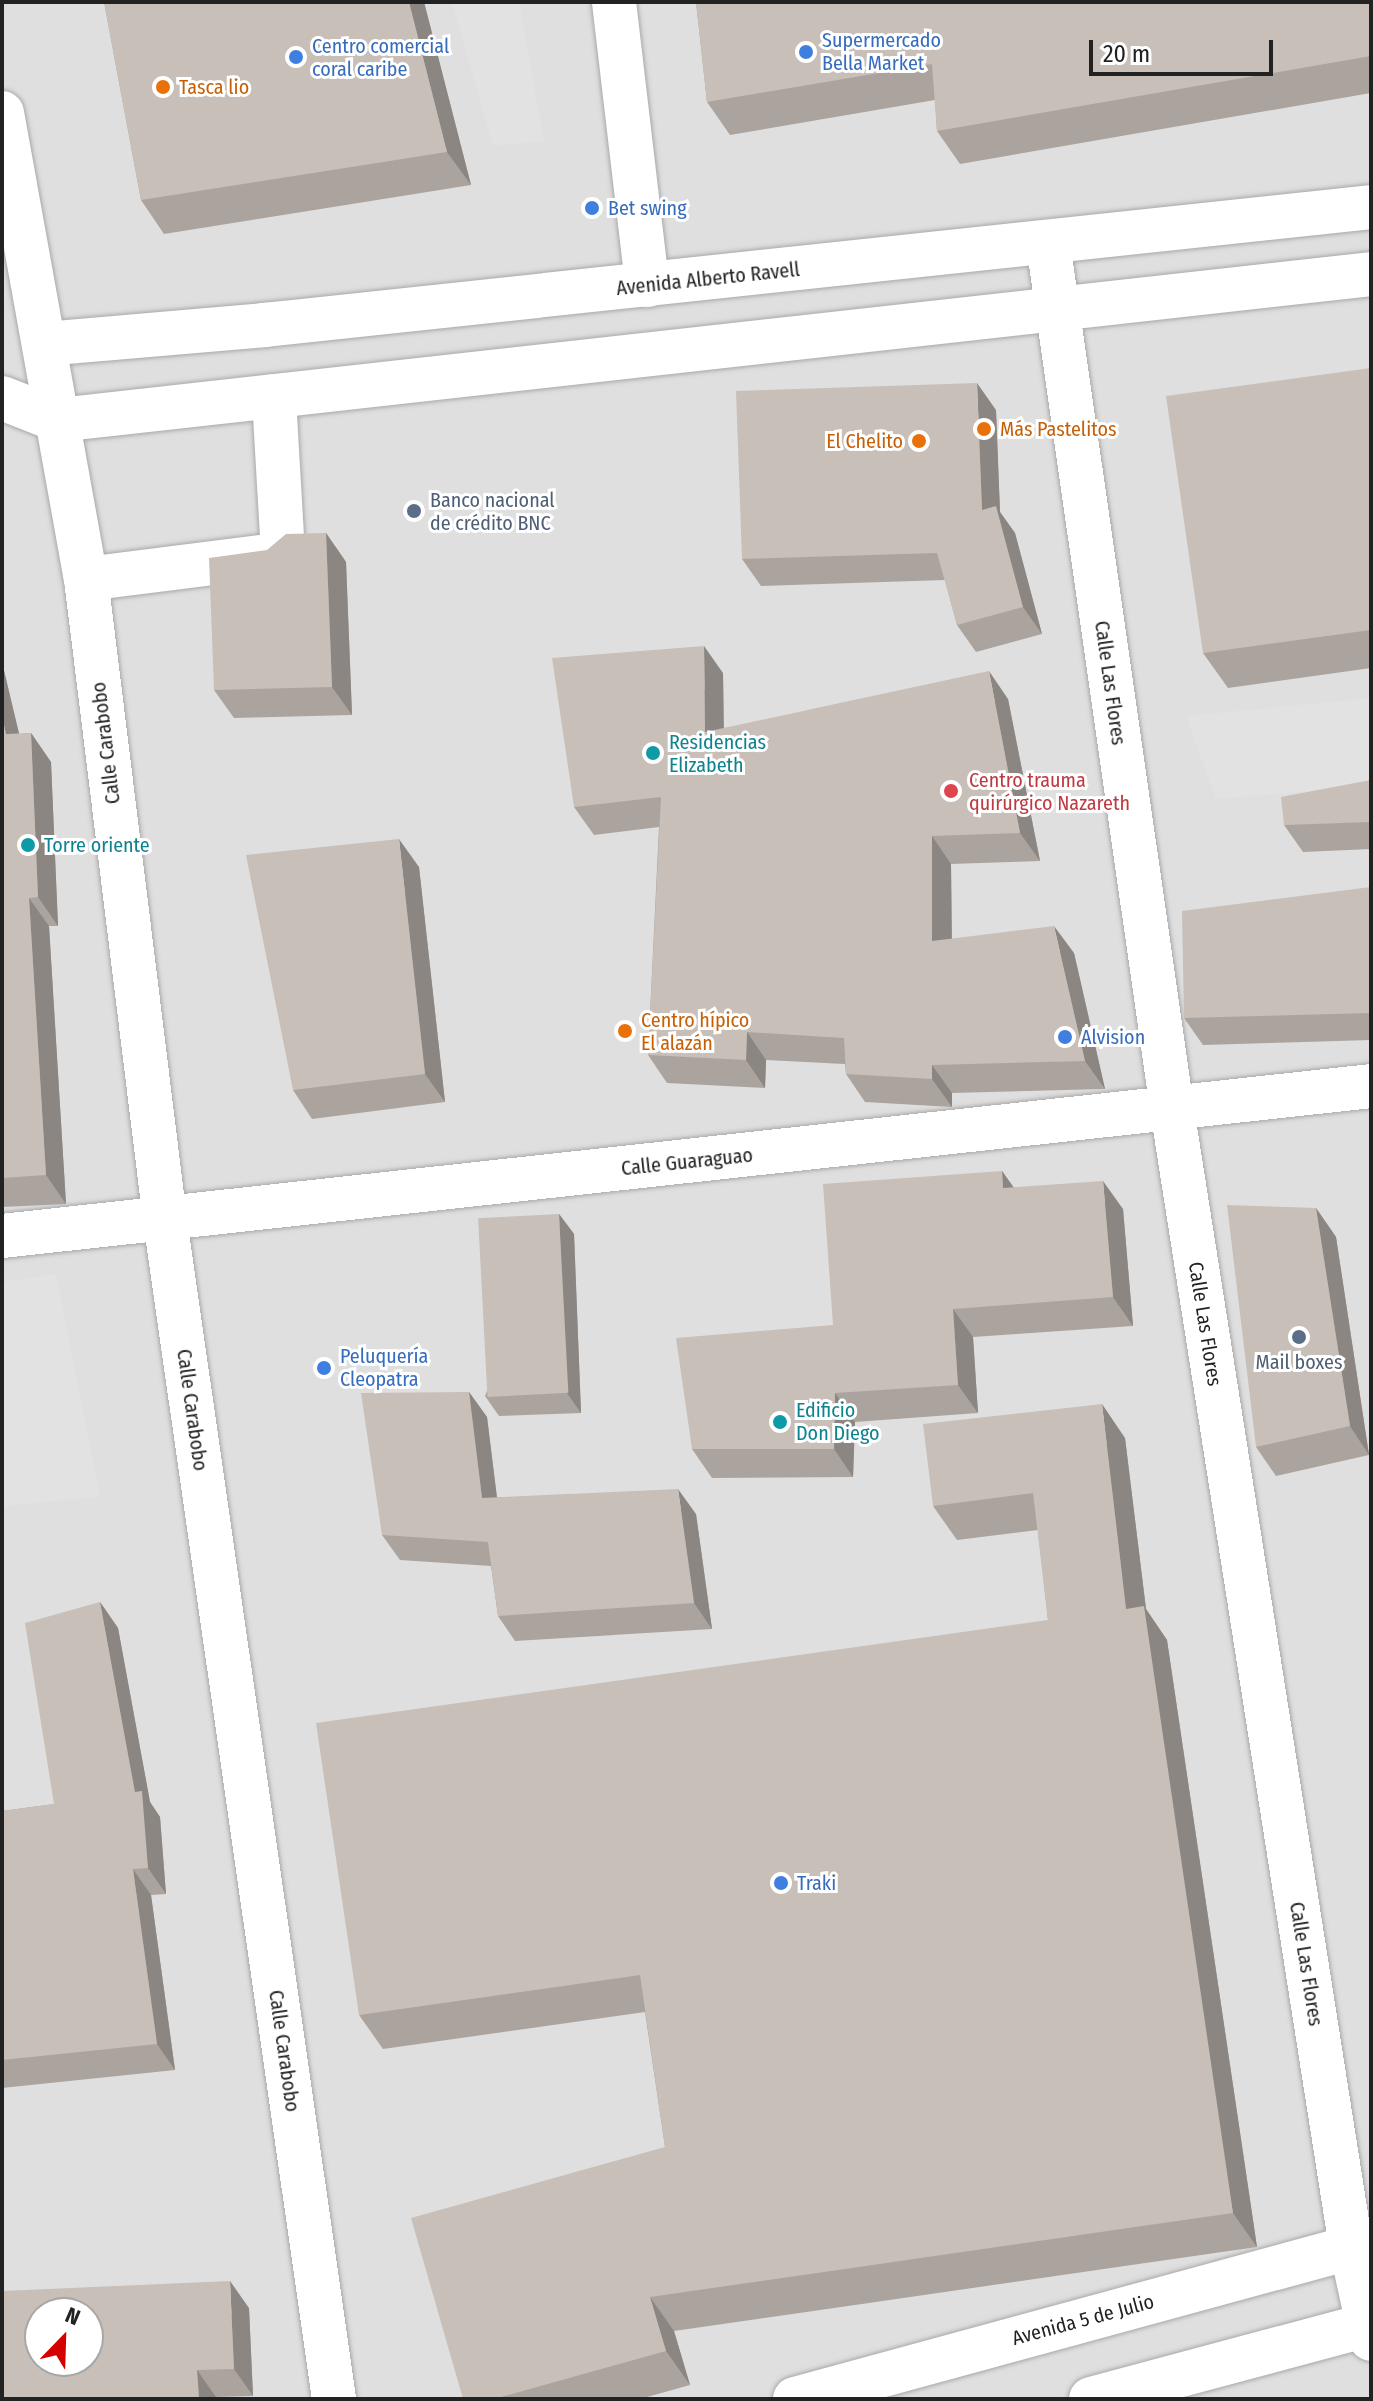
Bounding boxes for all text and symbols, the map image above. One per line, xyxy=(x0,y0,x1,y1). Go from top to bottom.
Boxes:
scale bar xyxy=(1093,24,1277,74)
place label: Supermercado Bella Market xyxy=(822,28,941,75)
place label: Centro comercial coral caribe xyxy=(312,34,449,81)
text: 20 m xyxy=(1103,40,1150,68)
marker: Supermercado Bella Market xyxy=(797,43,815,61)
marker: Centro comercial coral caribe xyxy=(287,48,305,66)
place label: Tasca lio xyxy=(179,75,249,99)
marker: Tasca lio xyxy=(154,78,172,96)
place label: Bet swing xyxy=(608,196,687,220)
marker: Bet swing xyxy=(583,199,601,217)
street label: Avenida Alberto Ravell xyxy=(615,257,801,301)
place label: Más Pastelitos xyxy=(1000,417,1116,441)
marker: Más Pastelitos xyxy=(975,420,993,438)
place label: El Chelito xyxy=(826,429,903,453)
marker: El Chelito xyxy=(910,432,928,450)
place label: Banco nacional de crédito BNC xyxy=(430,488,555,535)
marker: Banco nacional de crédito BNC xyxy=(405,502,423,520)
street label: Calle Las Flores xyxy=(1089,619,1131,747)
street label: Calle Carabobo xyxy=(87,681,125,805)
place label: Residencias Elizabeth xyxy=(669,730,766,777)
marker: Residencias Elizabeth xyxy=(644,744,662,762)
place label: Centro trauma quirúrgico Nazareth xyxy=(969,768,1130,815)
marker: Centro trauma quirúrgico Nazareth xyxy=(940,780,962,802)
place label: Torre oriente xyxy=(44,833,150,857)
marker: Torre oriente xyxy=(19,836,37,854)
place label: Centro hípico El alazán xyxy=(641,1008,749,1055)
marker: Centro hípico El alazán xyxy=(616,1022,634,1040)
place label: Alvision xyxy=(1081,1025,1145,1049)
marker: Alvision xyxy=(1056,1028,1074,1046)
street label: Calle Guaraguao xyxy=(620,1143,754,1181)
street label: Calle Las Flores xyxy=(1183,1260,1227,1388)
marker: Mail boxes xyxy=(1290,1328,1308,1346)
place label: Peluquería Cleopatra xyxy=(340,1344,428,1391)
street label: Calle Carabobo xyxy=(172,1348,212,1472)
place label: Mail boxes xyxy=(1255,1350,1343,1374)
marker: Peluquería Cleopatra xyxy=(315,1359,333,1377)
place label: Edificio Don Diego xyxy=(796,1398,880,1445)
marker: Edificio Don Diego xyxy=(771,1413,789,1431)
place label: Traki xyxy=(797,1871,836,1895)
marker: Traki xyxy=(772,1874,790,1892)
street label: Calle Las Flores xyxy=(1284,1900,1328,2028)
street label: Calle Carabobo xyxy=(264,1989,304,2113)
street label: Avenida 5 de Julio xyxy=(1009,2290,1157,2350)
north arrow xyxy=(24,2297,104,2377)
text: N xyxy=(61,2301,84,2331)

